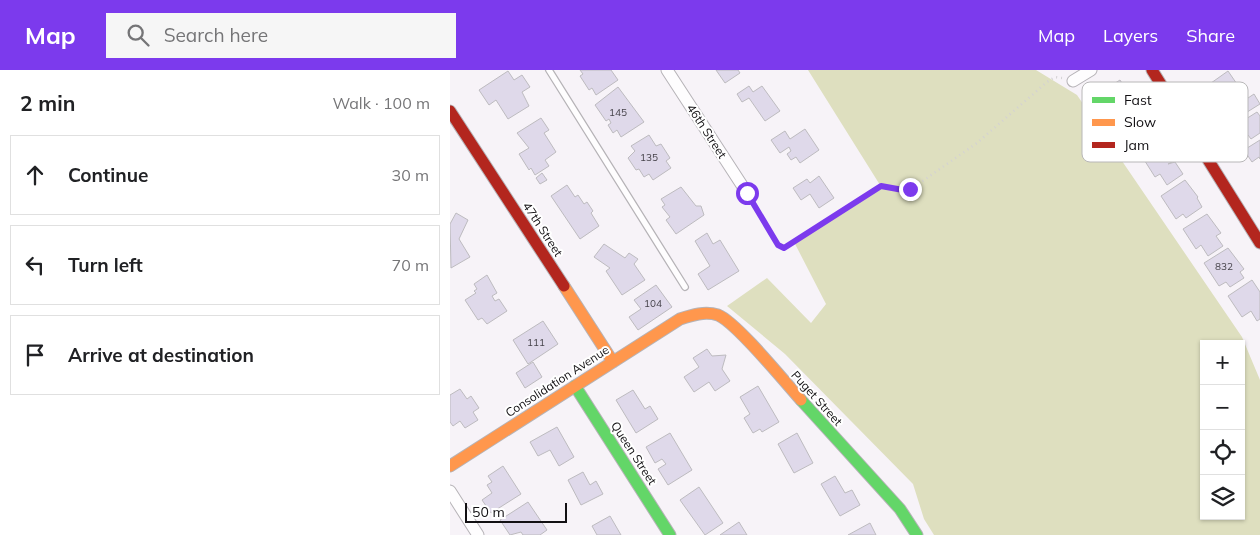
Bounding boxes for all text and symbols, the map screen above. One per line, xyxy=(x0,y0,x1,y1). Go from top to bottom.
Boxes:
search box xyxy=(106,13,456,58)
text: Map xyxy=(25,20,76,50)
icon: search xyxy=(124,21,152,49)
text: Search here xyxy=(164,23,268,47)
text: Map xyxy=(1038,24,1075,47)
text: Layers xyxy=(1103,24,1158,47)
text: Share xyxy=(1186,24,1235,47)
legend xyxy=(1082,82,1248,162)
text: 2 min xyxy=(20,90,75,116)
text: Fast xyxy=(1124,91,1152,109)
text: Walk · 100 m xyxy=(332,93,430,113)
street label: 46th Street xyxy=(684,101,730,161)
house number: 145 xyxy=(609,106,627,119)
text: Slow xyxy=(1124,113,1156,131)
text: Jam xyxy=(1124,136,1149,154)
house number: 135 xyxy=(640,151,658,164)
icon: ahead xyxy=(21,161,49,189)
text: Continue xyxy=(68,163,148,187)
text: 30 m xyxy=(392,165,429,185)
route end xyxy=(899,178,922,201)
route start xyxy=(736,182,759,205)
street label: 47th Street xyxy=(520,199,566,259)
icon: left xyxy=(21,251,49,279)
text: Turn left xyxy=(68,253,143,277)
text: 70 m xyxy=(392,255,429,275)
house number: 832 xyxy=(1215,260,1233,273)
house number: 104 xyxy=(644,297,662,310)
house number: 111 xyxy=(527,336,545,349)
map controls xyxy=(1200,340,1245,520)
button: + xyxy=(1200,340,1245,385)
icon: arrive xyxy=(21,341,49,369)
street label: Consolidation Avenue xyxy=(502,342,612,420)
text: Arrive at destination xyxy=(68,343,254,367)
street label: Puget Street xyxy=(788,367,846,429)
button: − xyxy=(1200,385,1245,430)
street label: Queen Street xyxy=(608,418,660,488)
button: locate xyxy=(1200,430,1245,475)
button: layers xyxy=(1200,475,1245,520)
scale bar xyxy=(465,500,568,523)
text: 50 m xyxy=(472,503,505,521)

